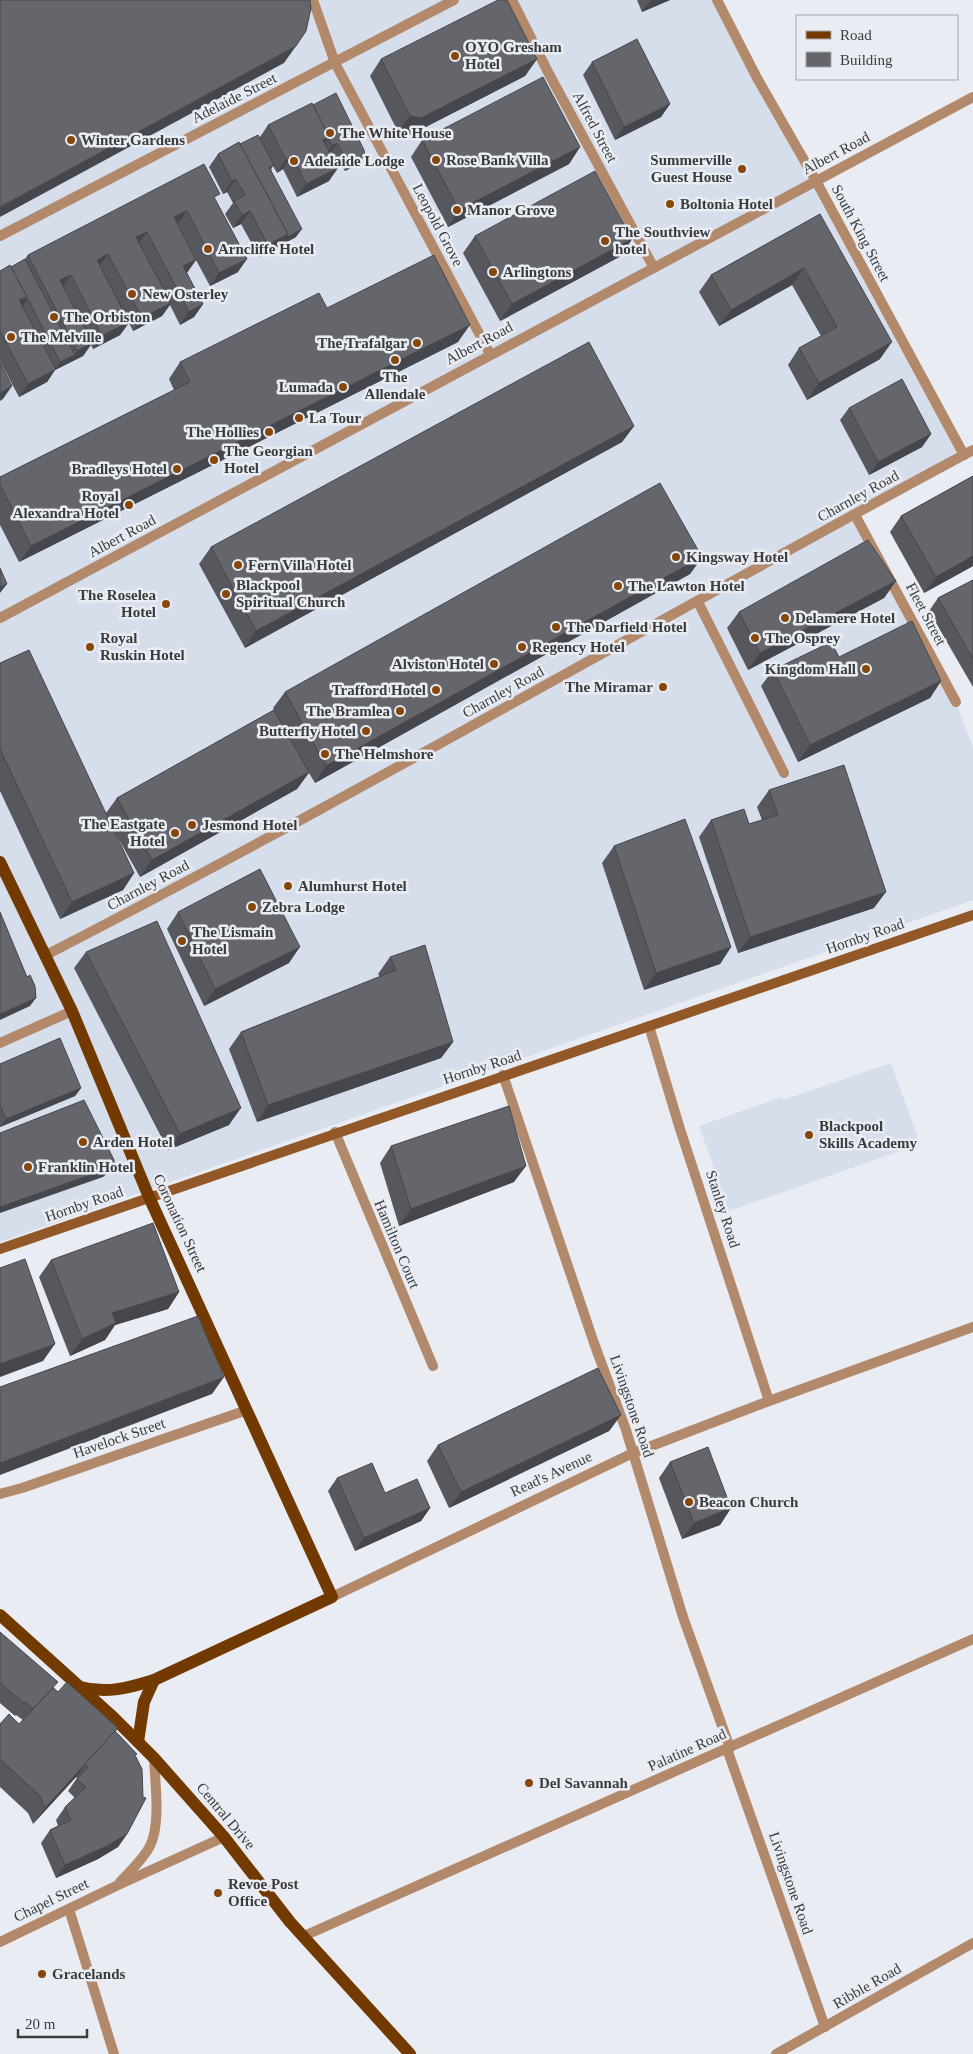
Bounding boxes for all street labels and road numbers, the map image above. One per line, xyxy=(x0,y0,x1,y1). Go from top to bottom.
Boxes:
street label: Adelaide Street xyxy=(189,69,280,126)
street label: Alfred Street xyxy=(570,89,621,166)
street label: Albert Road xyxy=(800,128,873,177)
street label: Leopold Grove xyxy=(410,181,467,269)
street label: South King Street xyxy=(829,182,894,285)
street label: Albert Road xyxy=(443,318,516,367)
street label: Charnley Road xyxy=(815,467,902,525)
street label: Albert Road xyxy=(86,511,159,560)
street label: Fleet Street xyxy=(903,580,950,649)
street label: Charnley Road xyxy=(460,663,547,721)
street label: Charnley Road xyxy=(104,856,192,913)
street label: Hornby Road xyxy=(824,915,906,957)
street label: Hornby Road xyxy=(441,1047,524,1087)
street label: Stanley Road xyxy=(703,1168,743,1250)
street label: Coronation Street xyxy=(150,1171,210,1275)
street label: Hornby Road xyxy=(43,1183,125,1225)
street label: Hamilton Court xyxy=(371,1197,423,1291)
street label: Livingstone Road xyxy=(607,1353,657,1460)
street label: Havelock Street xyxy=(71,1415,168,1461)
street label: Read's Avenue xyxy=(508,1448,594,1500)
street label: Palatine Road xyxy=(645,1725,729,1774)
street label: Central Drive xyxy=(193,1779,259,1853)
street label: Livingstone Road xyxy=(766,1830,816,1937)
street label: Chapel Street xyxy=(11,1875,92,1925)
street label: Ribble Road xyxy=(830,1960,904,2012)

